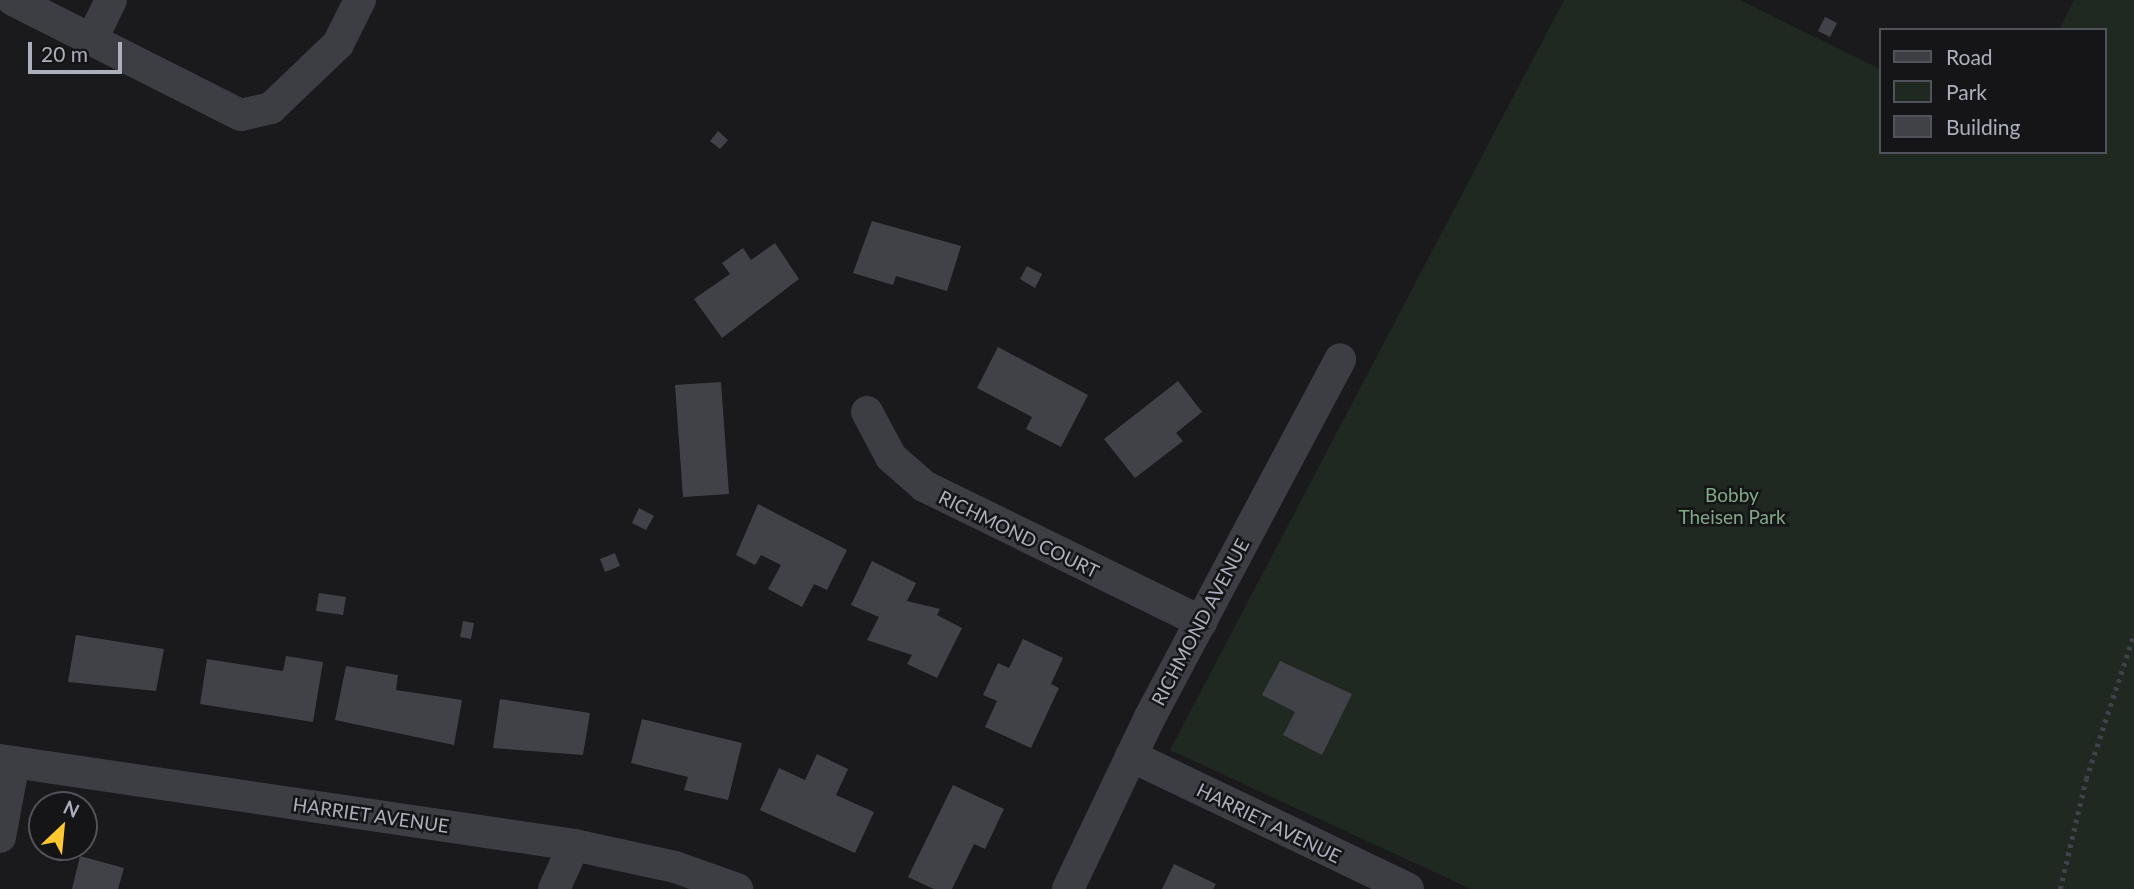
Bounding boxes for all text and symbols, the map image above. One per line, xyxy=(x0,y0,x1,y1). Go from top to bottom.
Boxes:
scale bar xyxy=(32,28,126,72)
legend xyxy=(1878,28,2106,154)
text: 20 m xyxy=(41,41,88,66)
text: Road xyxy=(1946,44,1993,69)
text: Park xyxy=(1946,79,1987,104)
text: Building xyxy=(1946,114,2021,139)
park label: Bobby Theisen Park xyxy=(1678,484,1786,528)
street label: RICHMOND COURT xyxy=(935,485,1103,583)
street label: RICHMOND AVENUE xyxy=(1146,534,1254,710)
street label: HARRIET AVENUE xyxy=(1193,778,1345,868)
north arrow xyxy=(28,791,98,861)
street label: HARRIET AVENUE xyxy=(291,793,451,837)
text: N xyxy=(60,795,83,822)

